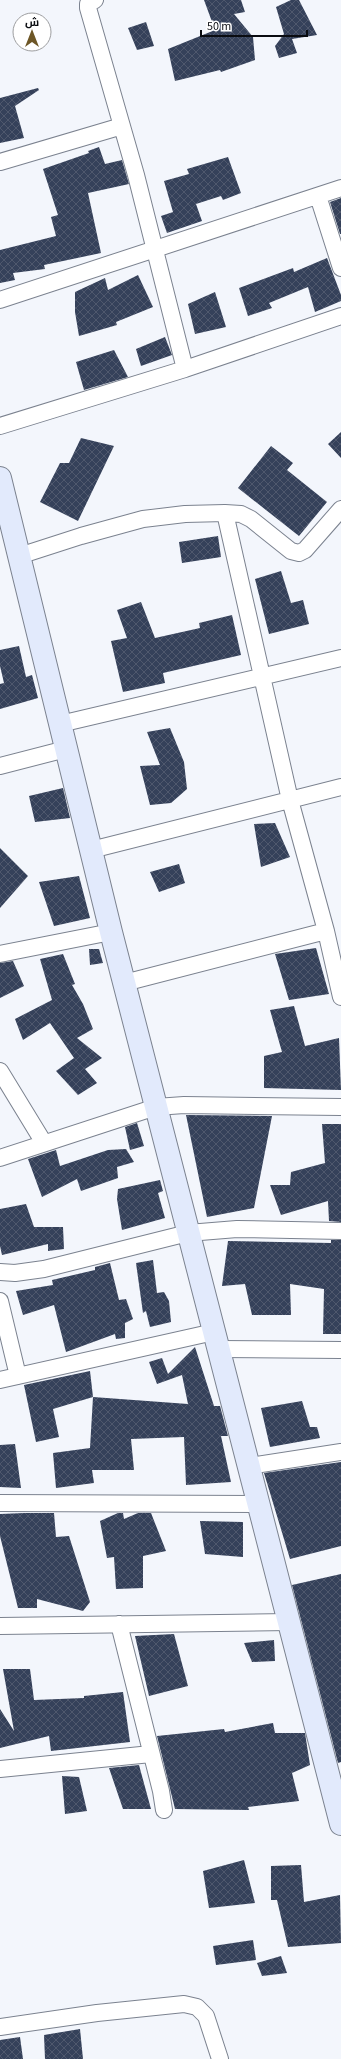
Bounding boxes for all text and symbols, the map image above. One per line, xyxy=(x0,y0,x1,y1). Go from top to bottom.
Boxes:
north arrow xyxy=(12,12,52,52)
scale bar xyxy=(201,12,307,38)
text: ش xyxy=(25,15,39,30)
text: 50 m xyxy=(207,18,231,35)

